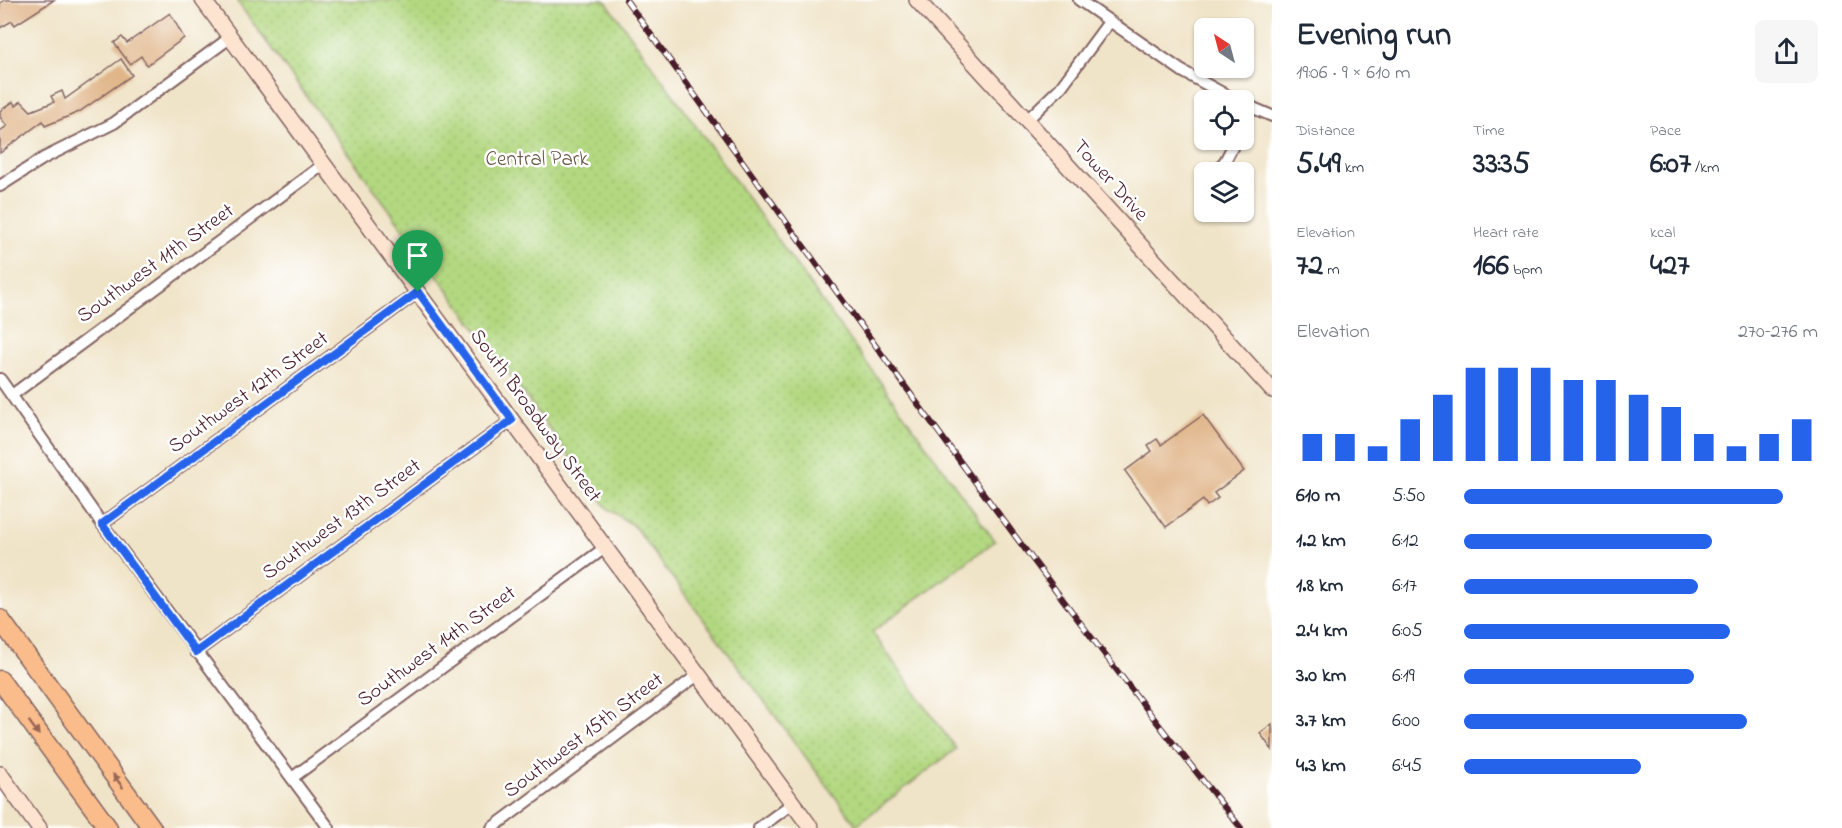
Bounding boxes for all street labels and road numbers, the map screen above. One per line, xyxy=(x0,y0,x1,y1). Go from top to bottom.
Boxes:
street label: Tower Drive xyxy=(1065,133,1155,229)
street label: Southwest 11th Street xyxy=(71,197,241,331)
street label: South Broadway Street xyxy=(460,323,608,510)
street label: Southwest 12th Street xyxy=(163,324,335,462)
street label: Southwest 13th Street xyxy=(256,452,428,588)
street label: Southwest 14th Street xyxy=(351,579,523,715)
street label: Southwest 15th Street xyxy=(498,666,670,806)

